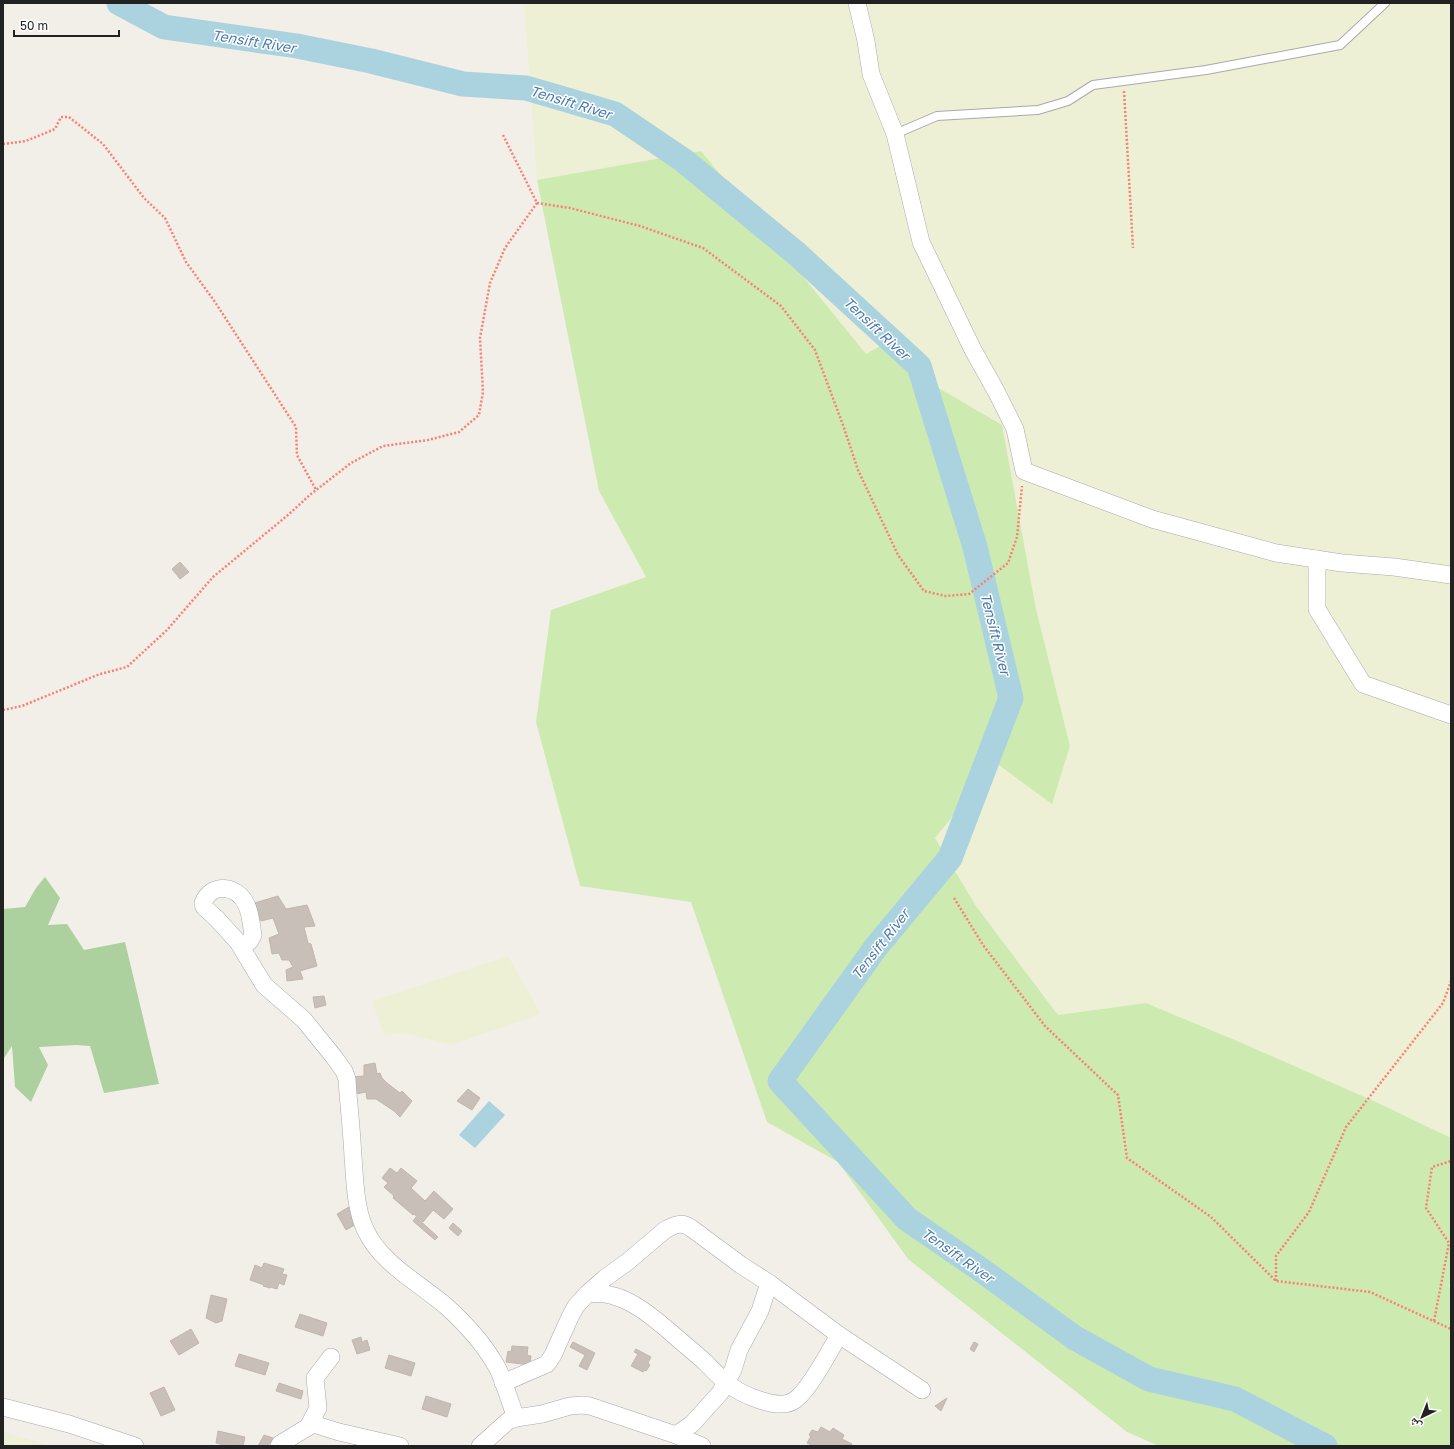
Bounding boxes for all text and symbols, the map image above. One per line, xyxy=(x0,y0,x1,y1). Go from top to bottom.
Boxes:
scale bar xyxy=(14,12,119,38)
text: 50 m xyxy=(20,18,48,33)
water label: Tensift River xyxy=(211,26,299,56)
water label: Tensift River xyxy=(528,82,616,123)
water label: Tensift River xyxy=(840,293,915,365)
water label: Tensift River xyxy=(978,591,1015,679)
water label: Tensift River xyxy=(847,904,914,982)
water label: Tensift River xyxy=(919,1224,999,1288)
north arrow xyxy=(1402,1397,1442,1437)
text: ش xyxy=(1406,1414,1425,1433)

